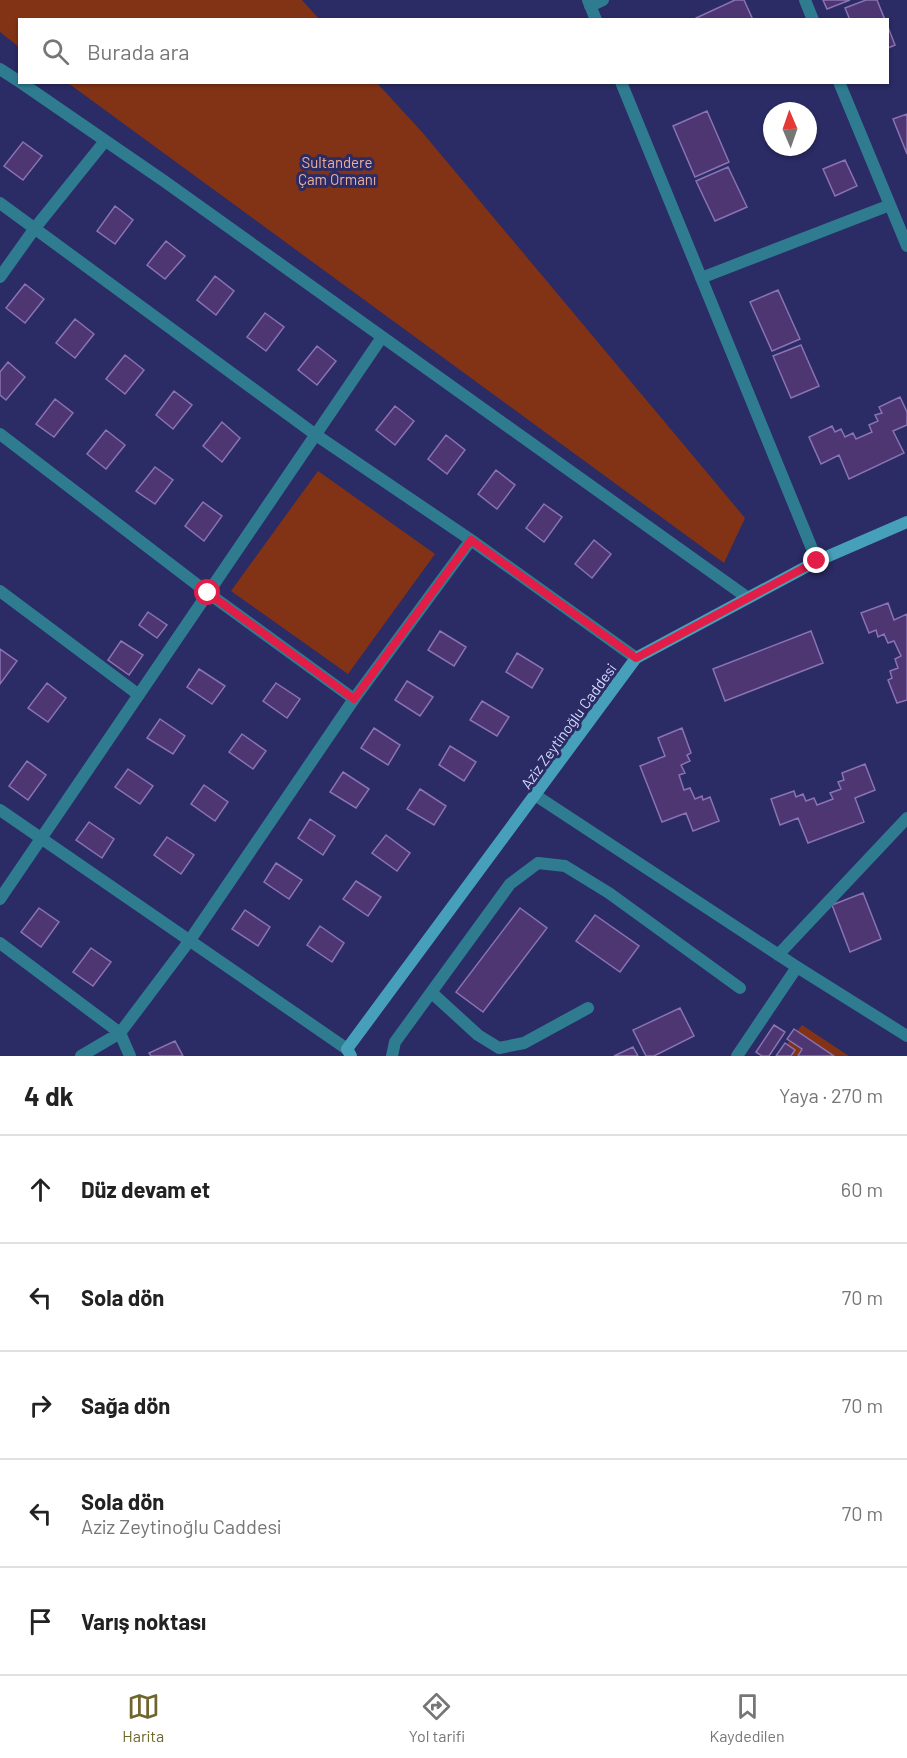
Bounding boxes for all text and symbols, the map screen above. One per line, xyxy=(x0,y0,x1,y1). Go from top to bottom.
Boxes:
search box xyxy=(18,18,889,84)
icon: search xyxy=(39,35,72,68)
text: Burada ara xyxy=(87,38,190,64)
north arrow xyxy=(763,102,817,156)
park label: Sultandere Çam Ormanı xyxy=(298,153,376,188)
route end xyxy=(803,547,829,573)
route start xyxy=(194,579,220,605)
street label: Aziz Zeytinoğlu Caddesi xyxy=(517,660,619,792)
text: 4 dk xyxy=(24,1080,74,1111)
text: Yaya · 270 m xyxy=(779,1083,883,1107)
icon: ahead xyxy=(24,1173,57,1206)
text: Düz devam et xyxy=(81,1176,210,1202)
text: 60 m xyxy=(841,1177,883,1201)
icon: left xyxy=(24,1281,57,1314)
text: Sola dön xyxy=(81,1284,164,1310)
text: 70 m xyxy=(842,1285,883,1309)
icon: right xyxy=(24,1389,57,1422)
text: Sağa dön xyxy=(81,1392,170,1418)
text: 70 m xyxy=(842,1393,883,1417)
text: Sola dön xyxy=(81,1488,164,1514)
icon: left xyxy=(24,1497,57,1530)
text: 70 m xyxy=(842,1501,883,1525)
text: Aziz Zeytinoğlu Caddesi xyxy=(81,1514,281,1538)
icon: arrive xyxy=(24,1605,57,1638)
text: Varış noktası xyxy=(81,1608,206,1634)
tab: Harita xyxy=(122,1690,164,1745)
tab: Yol tarifi xyxy=(409,1690,465,1745)
tab: Kaydedilen xyxy=(709,1690,785,1745)

